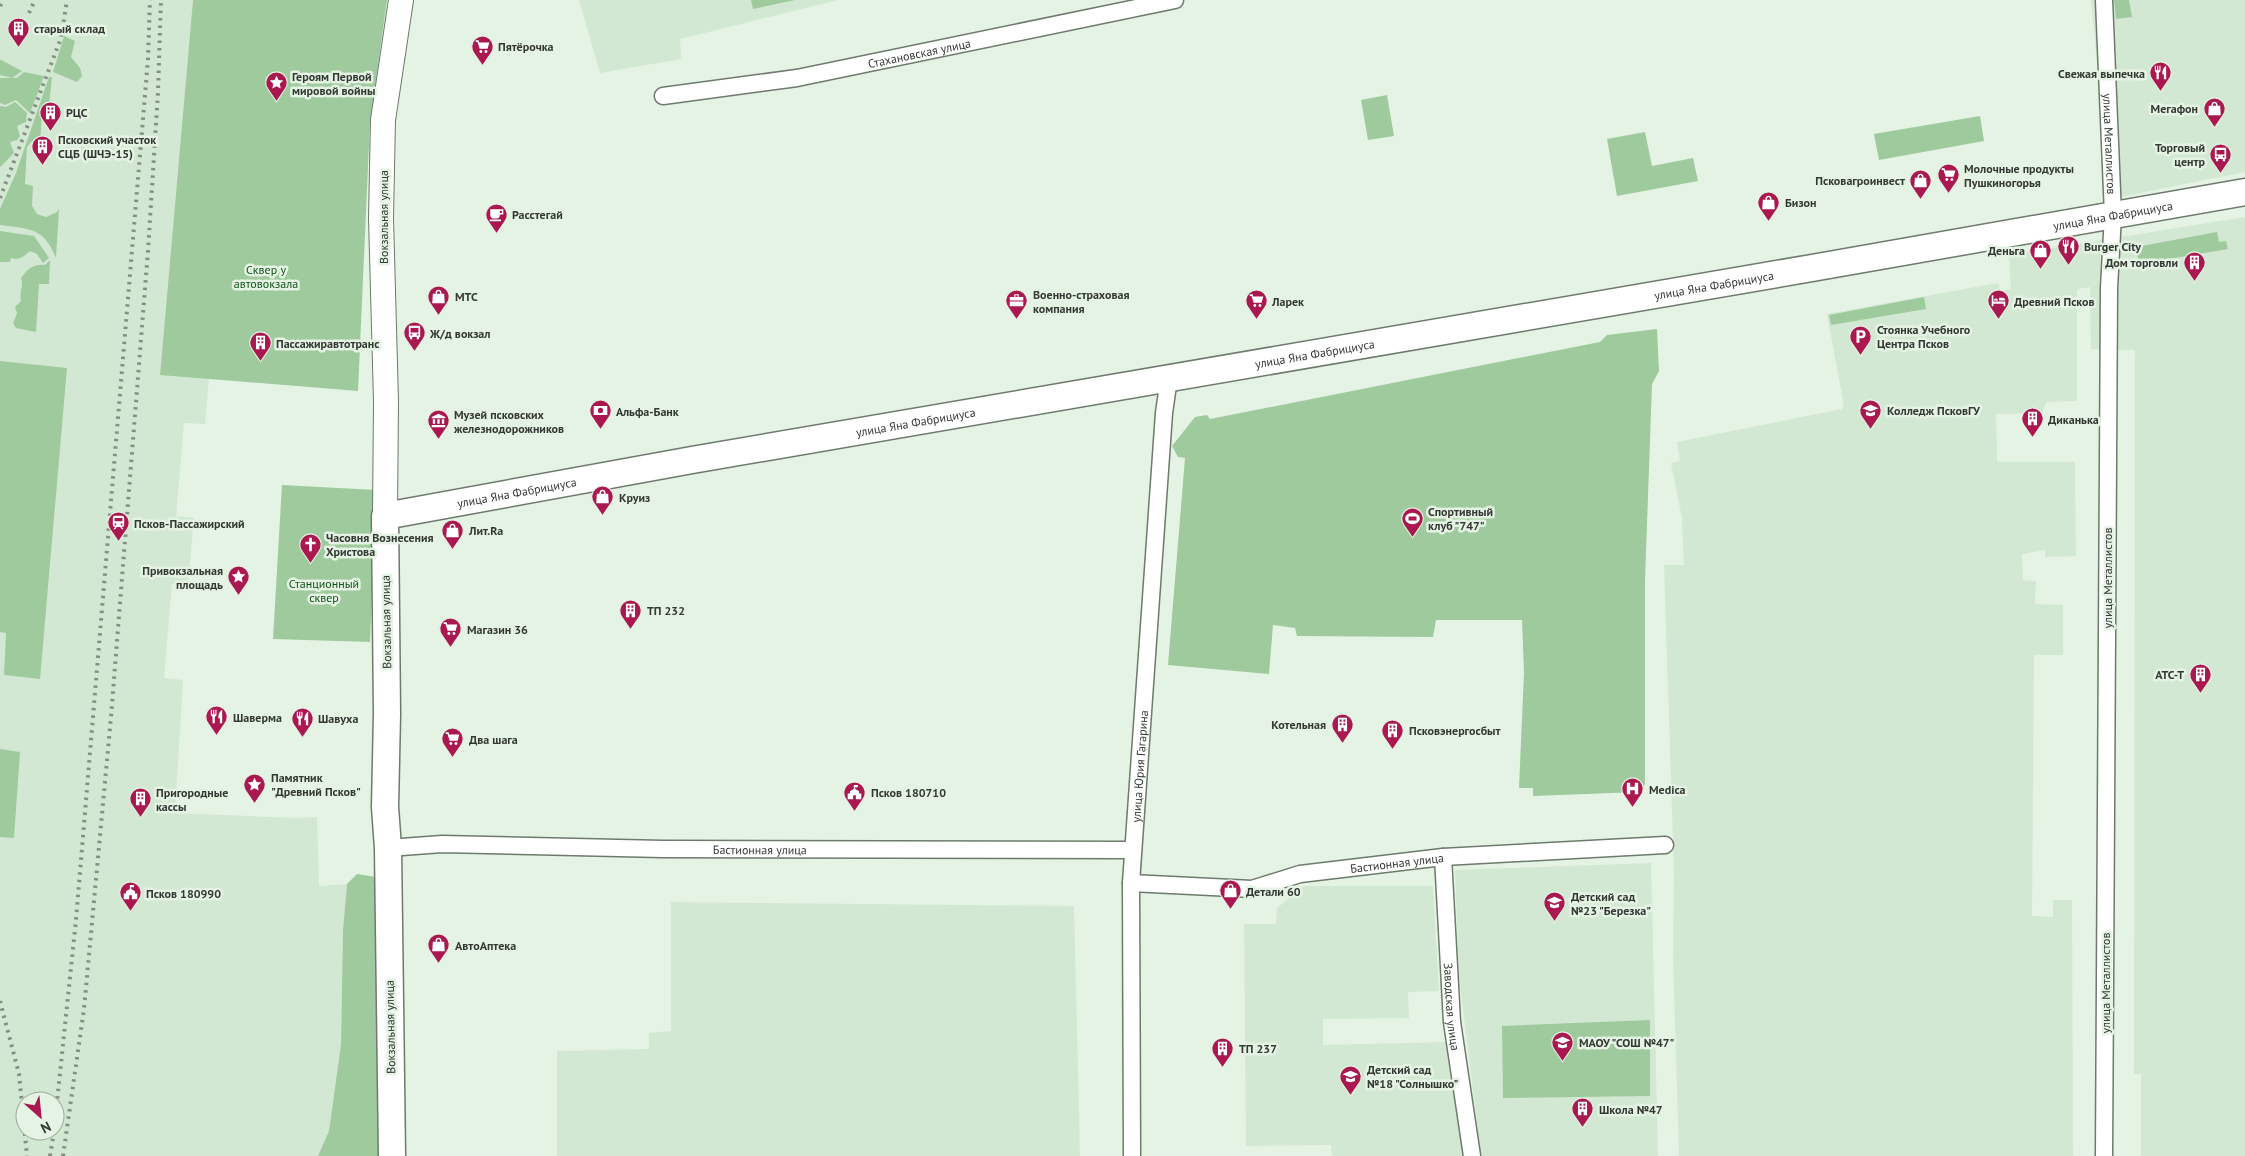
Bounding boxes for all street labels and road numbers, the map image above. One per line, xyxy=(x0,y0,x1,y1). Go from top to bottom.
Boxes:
street label: Стахановская улица xyxy=(867,35,972,71)
street label: улица Металлистов xyxy=(2100,93,2120,195)
street label: Вокзальная улица xyxy=(376,170,391,264)
street label: улица Яна Фабрициуса xyxy=(2052,197,2174,233)
street label: улица Яна Фабрициуса xyxy=(1653,267,1775,302)
street label: улица Яна Фабрициуса xyxy=(1254,336,1376,371)
street label: улица Яна Фабрициуса xyxy=(855,404,977,439)
street label: улица Яна Фабрициуса xyxy=(456,474,578,510)
street label: улица Металлистов xyxy=(2100,528,2115,628)
street label: Вокзальная улица xyxy=(378,575,394,669)
street label: улица Юрия Гагарина xyxy=(1128,710,1151,823)
street label: Бастионная улица xyxy=(713,842,807,857)
street label: Бастионная улица xyxy=(1349,849,1444,875)
street label: улица Металлистов xyxy=(2098,933,2113,1033)
street label: Заводская улица xyxy=(1441,962,1464,1052)
street label: Вокзальная улица xyxy=(382,980,398,1074)

